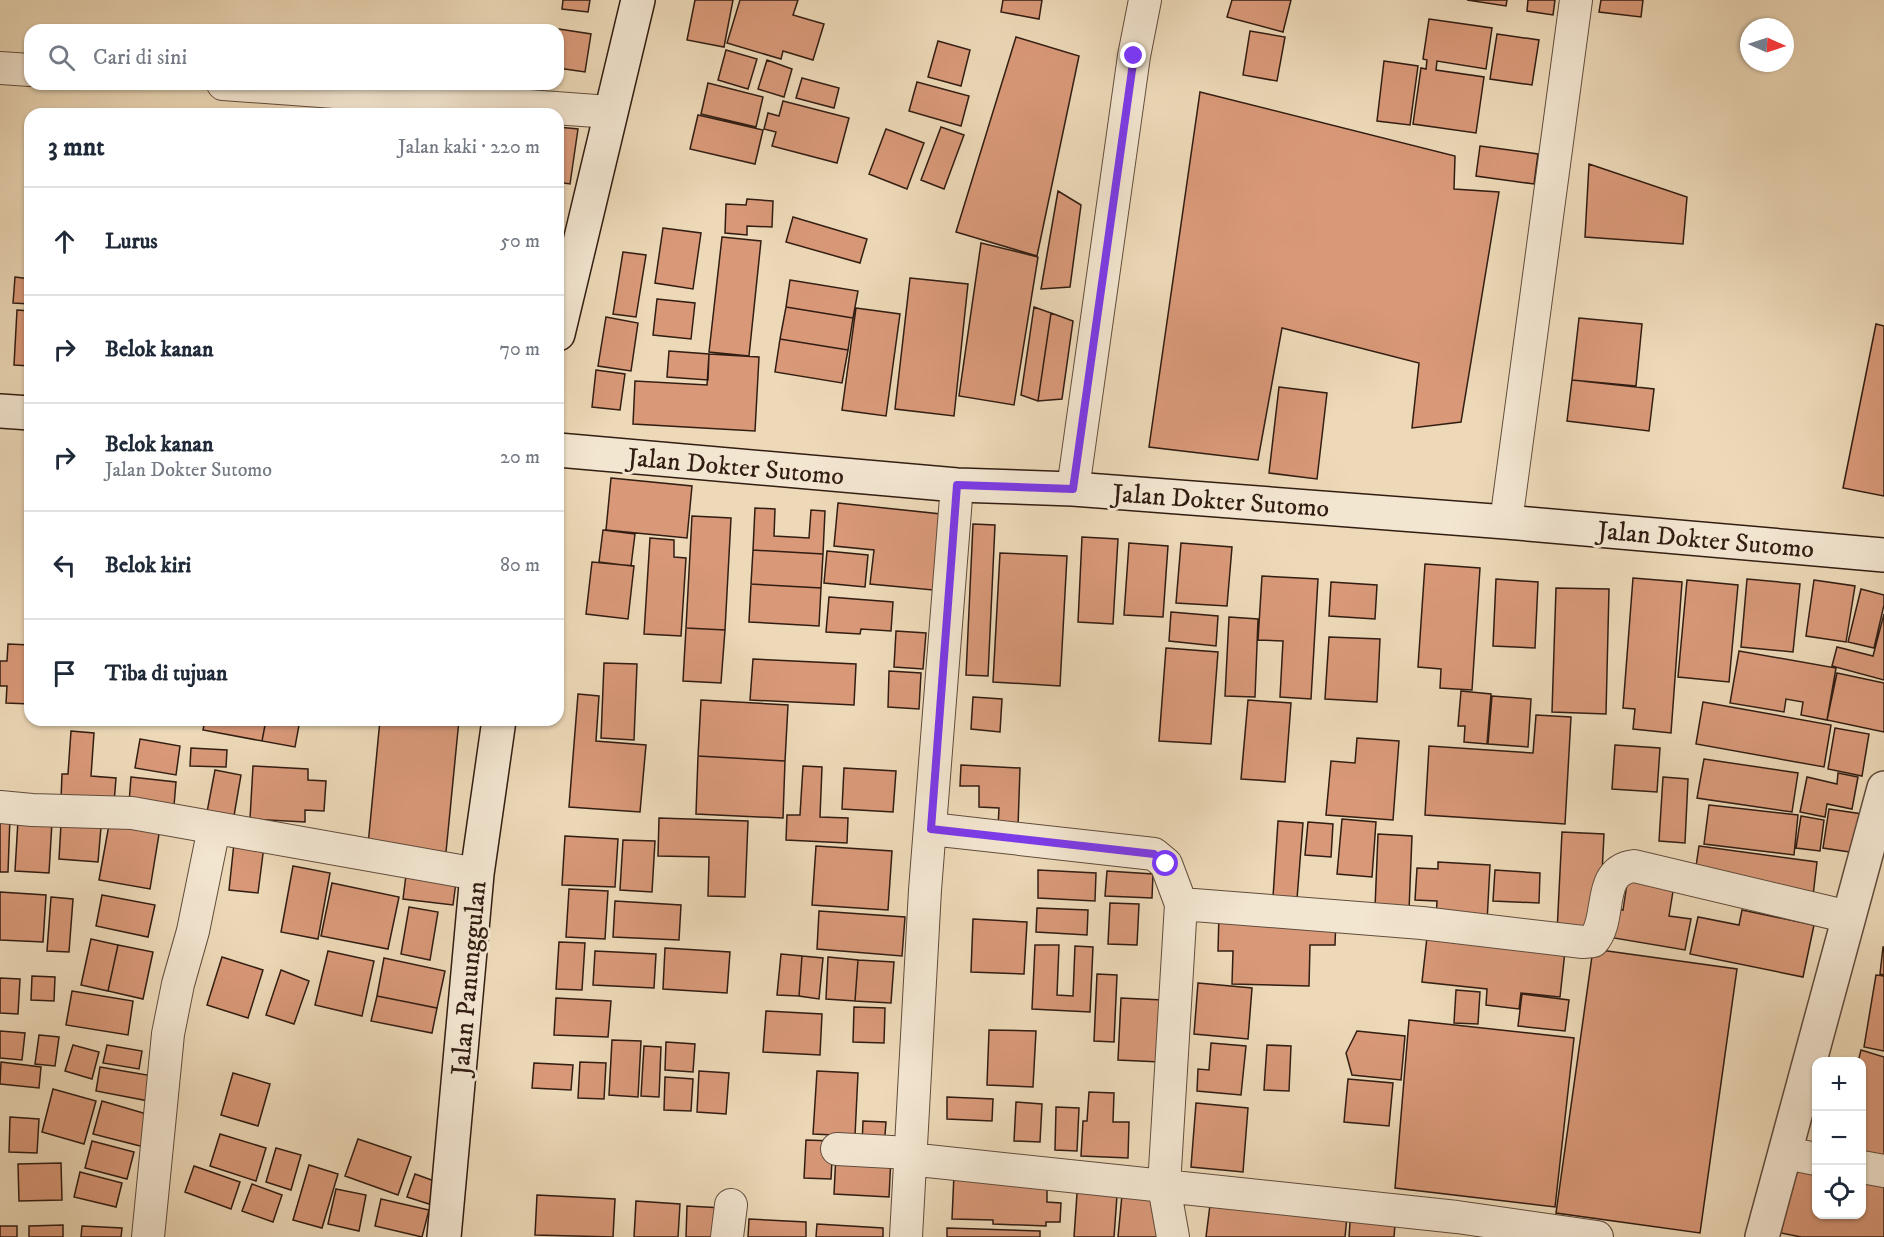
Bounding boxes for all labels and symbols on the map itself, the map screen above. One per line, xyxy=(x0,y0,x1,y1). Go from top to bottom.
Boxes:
north arrow xyxy=(1740,18,1794,72)
route end xyxy=(1120,42,1146,68)
street label: Jalan Dokter Sutomo xyxy=(624,441,845,493)
street label: Jalan Dokter Sutomo xyxy=(1109,477,1330,526)
street label: Jalan Dokter Sutomo xyxy=(1594,514,1815,566)
route start xyxy=(1152,850,1178,876)
street label: Jalan Panunggulan xyxy=(444,879,494,1079)

